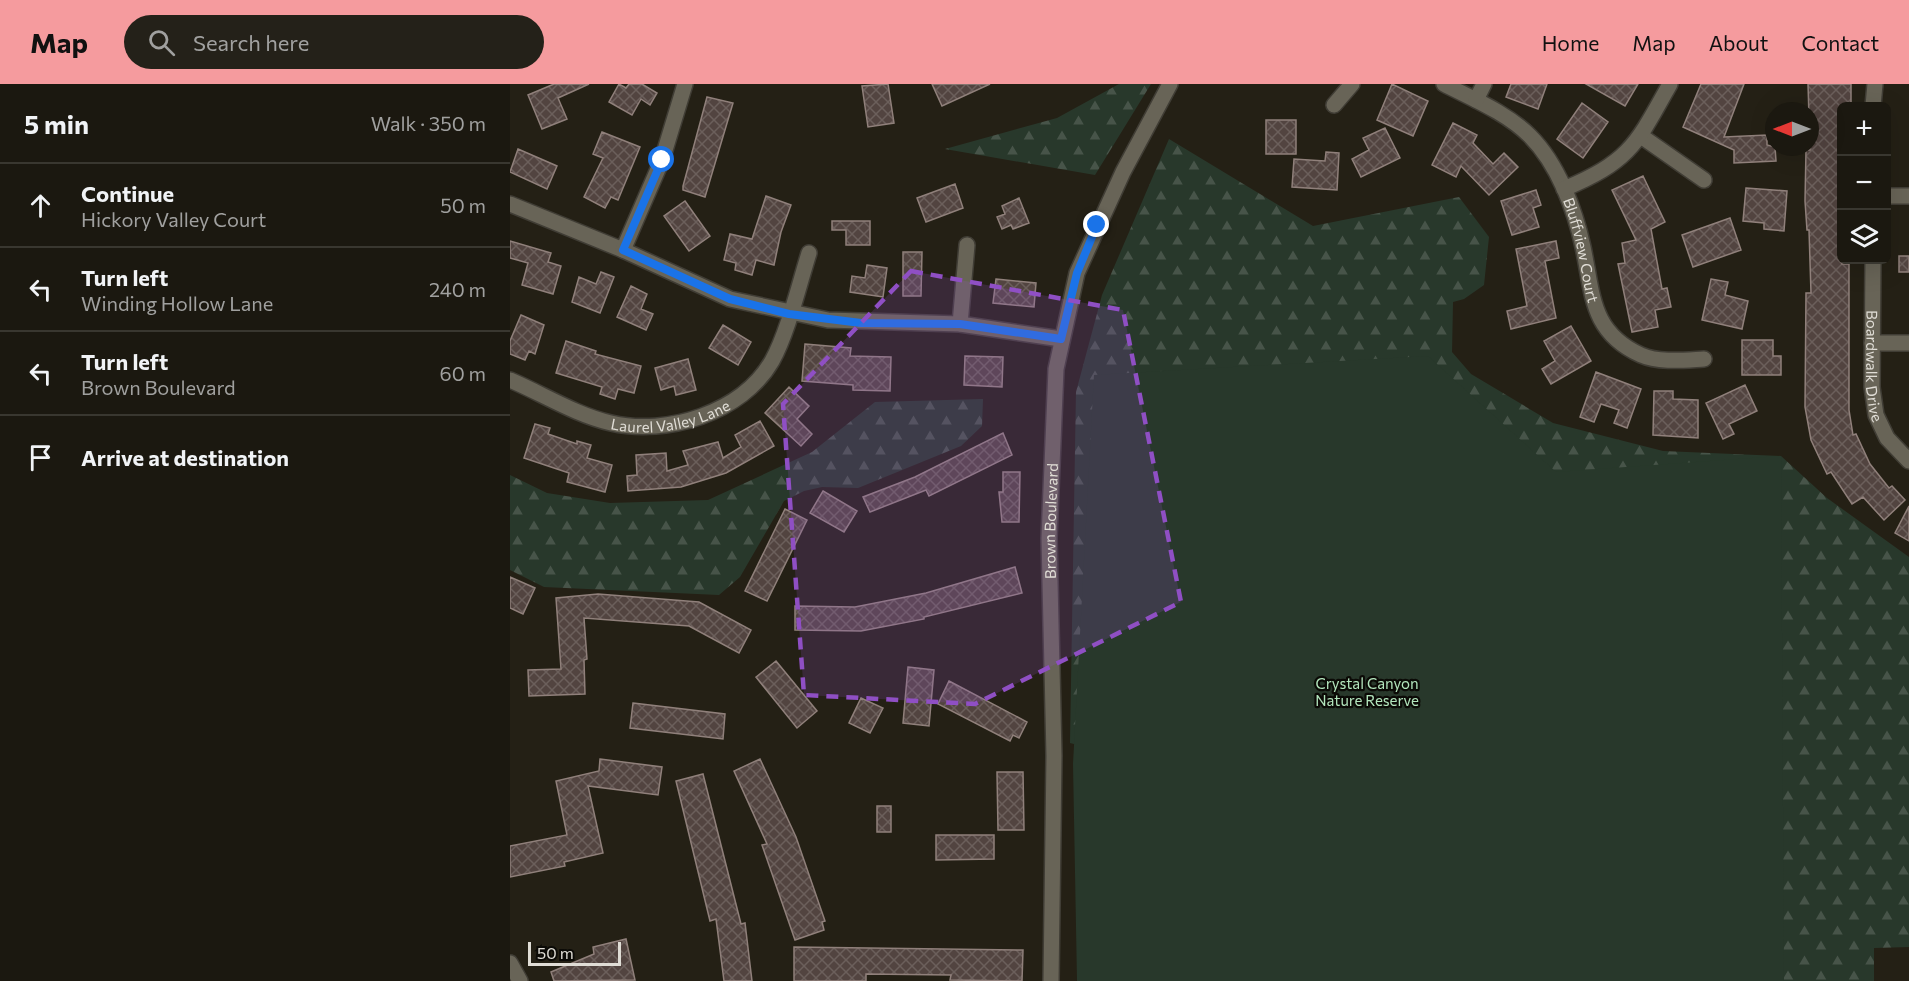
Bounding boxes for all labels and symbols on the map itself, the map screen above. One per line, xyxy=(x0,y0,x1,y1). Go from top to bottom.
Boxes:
north arrow xyxy=(1765,102,1819,156)
route start xyxy=(648,146,674,172)
street label: Bluffview Court xyxy=(1560,195,1603,305)
route end xyxy=(1083,211,1109,237)
street label: Boardwalk Drive xyxy=(1863,310,1887,425)
street label: Laurel Valley Lane xyxy=(609,396,733,436)
street label: Brown Boulevard xyxy=(1040,463,1061,579)
park label: Crystal Canyon Nature Reserve xyxy=(1315,674,1419,709)
scale bar xyxy=(528,939,621,966)

